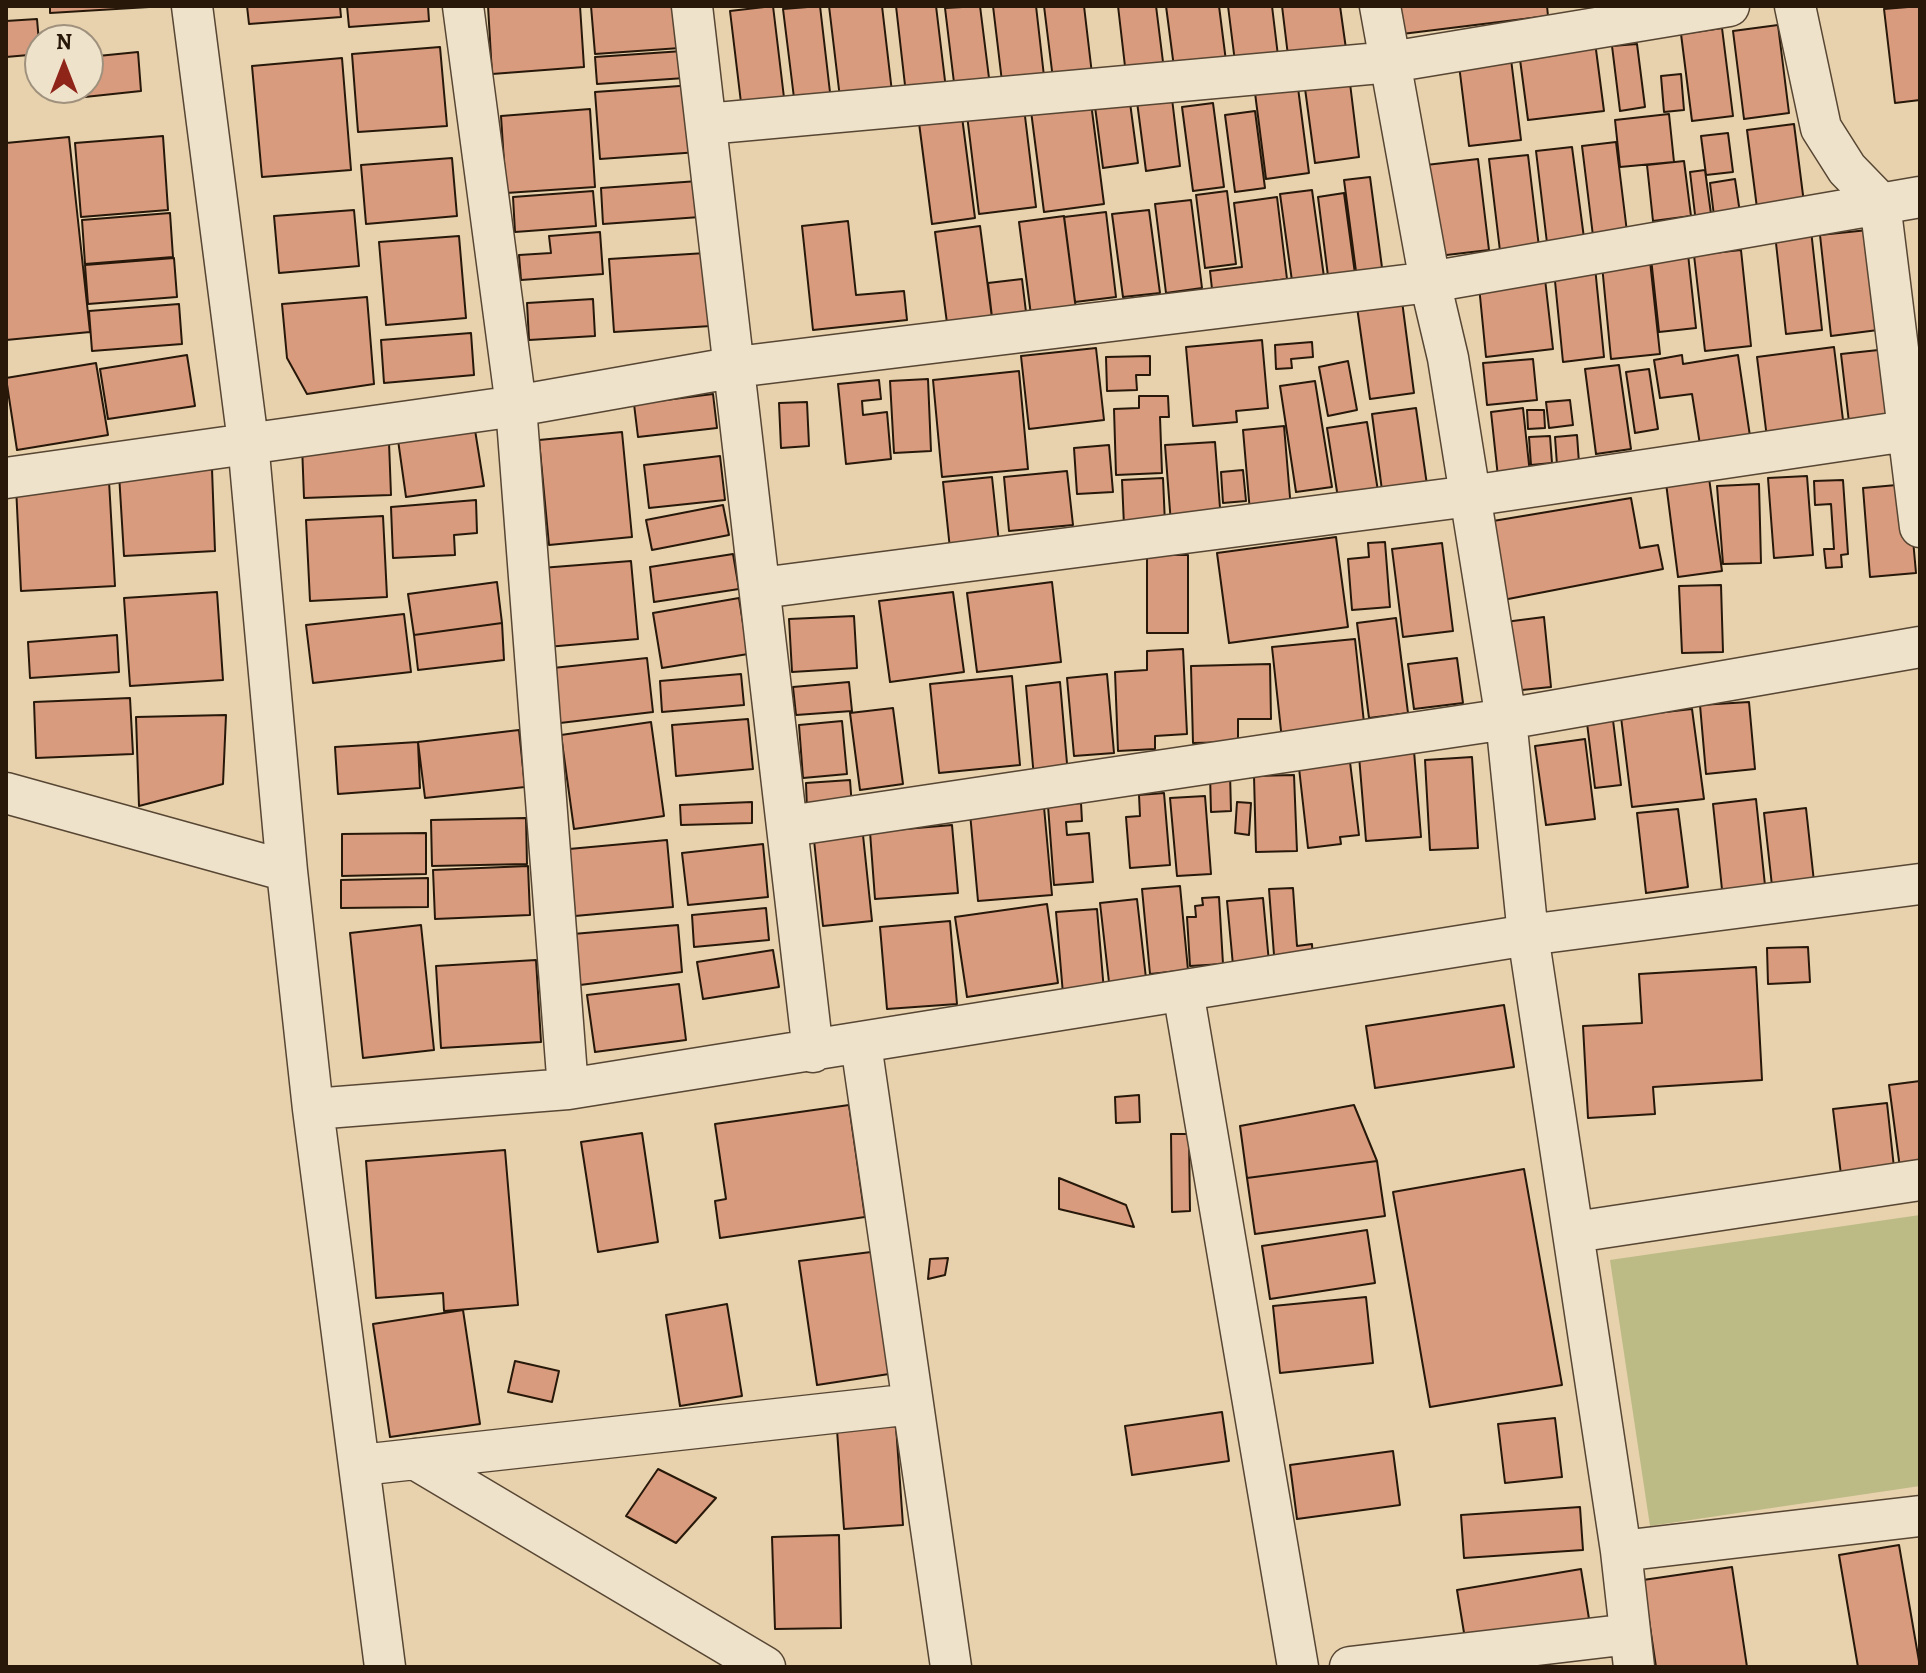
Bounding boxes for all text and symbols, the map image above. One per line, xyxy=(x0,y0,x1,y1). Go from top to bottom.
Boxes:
north arrow xyxy=(24,24,104,104)
text: N xyxy=(56,27,72,57)

